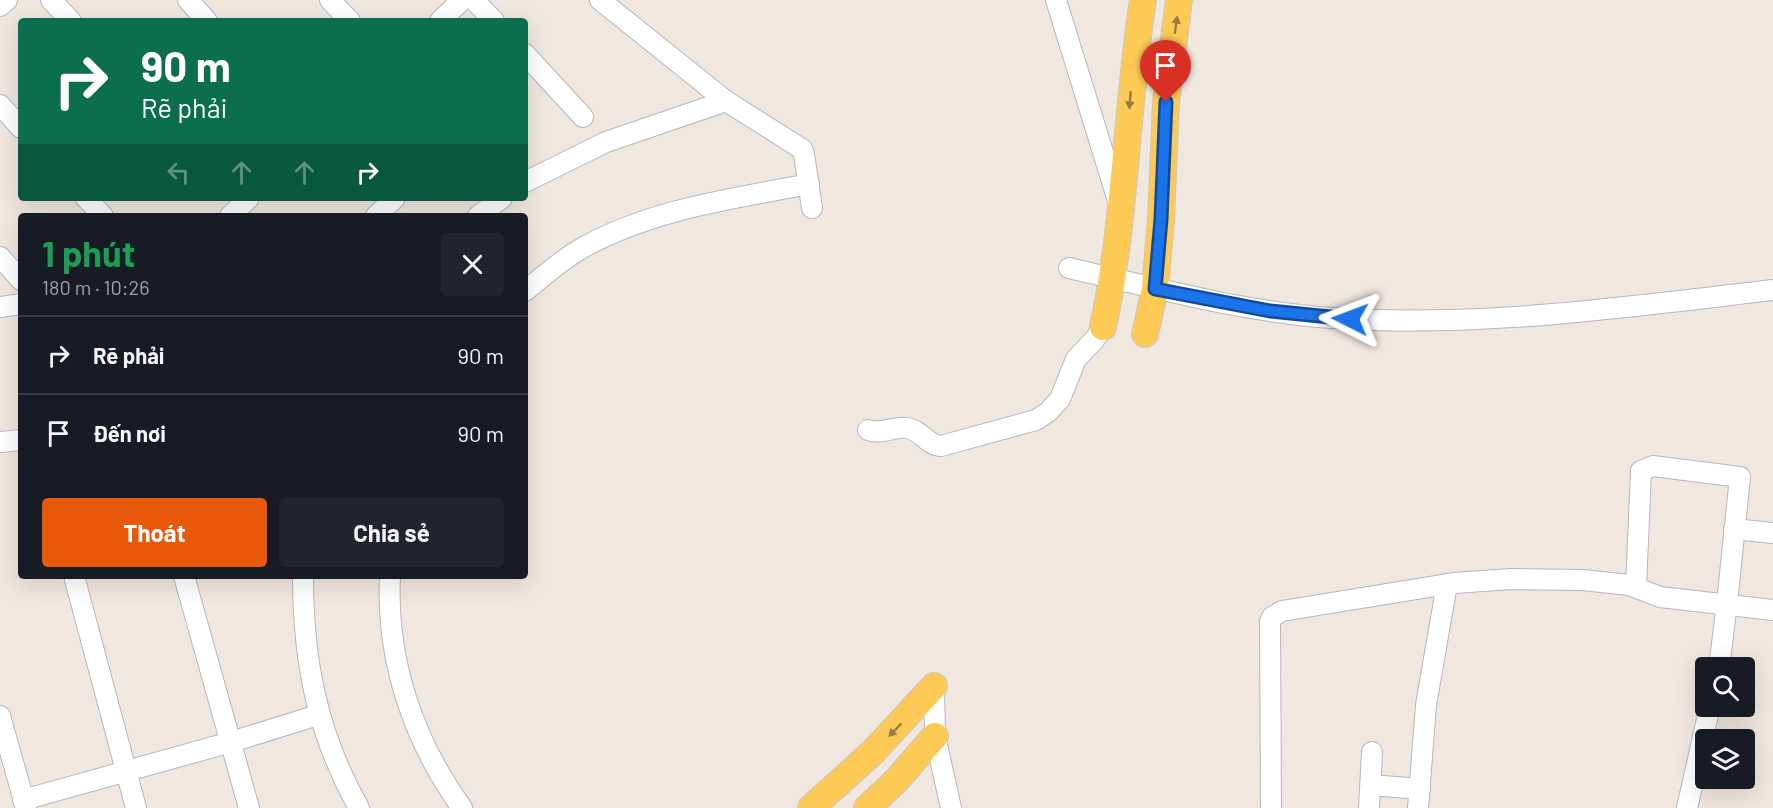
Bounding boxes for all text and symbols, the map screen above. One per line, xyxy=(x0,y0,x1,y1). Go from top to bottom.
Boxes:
one-way arrow xyxy=(1171,16,1180,35)
text: 90 m xyxy=(141,40,231,90)
pin xyxy=(1140,40,1191,102)
icon: right xyxy=(42,42,120,120)
icon: arrive xyxy=(1149,49,1182,82)
one-way arrow xyxy=(1125,90,1135,109)
text: Rẽ phải xyxy=(141,91,227,123)
icon: left xyxy=(162,156,195,189)
icon: ahead xyxy=(225,156,258,189)
icon: ahead xyxy=(288,156,321,189)
icon: right xyxy=(351,156,384,189)
text: 1 phút xyxy=(42,231,135,274)
button: close xyxy=(441,233,504,296)
text: 180 m · 10:26 xyxy=(42,275,150,299)
position arrow xyxy=(1318,287,1382,351)
icon: right xyxy=(42,339,75,372)
text: Rẽ phải xyxy=(93,342,164,368)
text: 90 m xyxy=(458,342,504,368)
icon: arrive xyxy=(42,417,75,450)
text: Đến nơi xyxy=(93,420,166,446)
text: 90 m xyxy=(458,420,504,446)
button: Thoát xyxy=(42,498,267,567)
button: Chia sẻ xyxy=(279,498,504,567)
map controls xyxy=(1695,657,1755,789)
button: search xyxy=(1695,657,1755,717)
one-way arrow xyxy=(888,722,902,737)
button: layers xyxy=(1695,729,1755,789)

